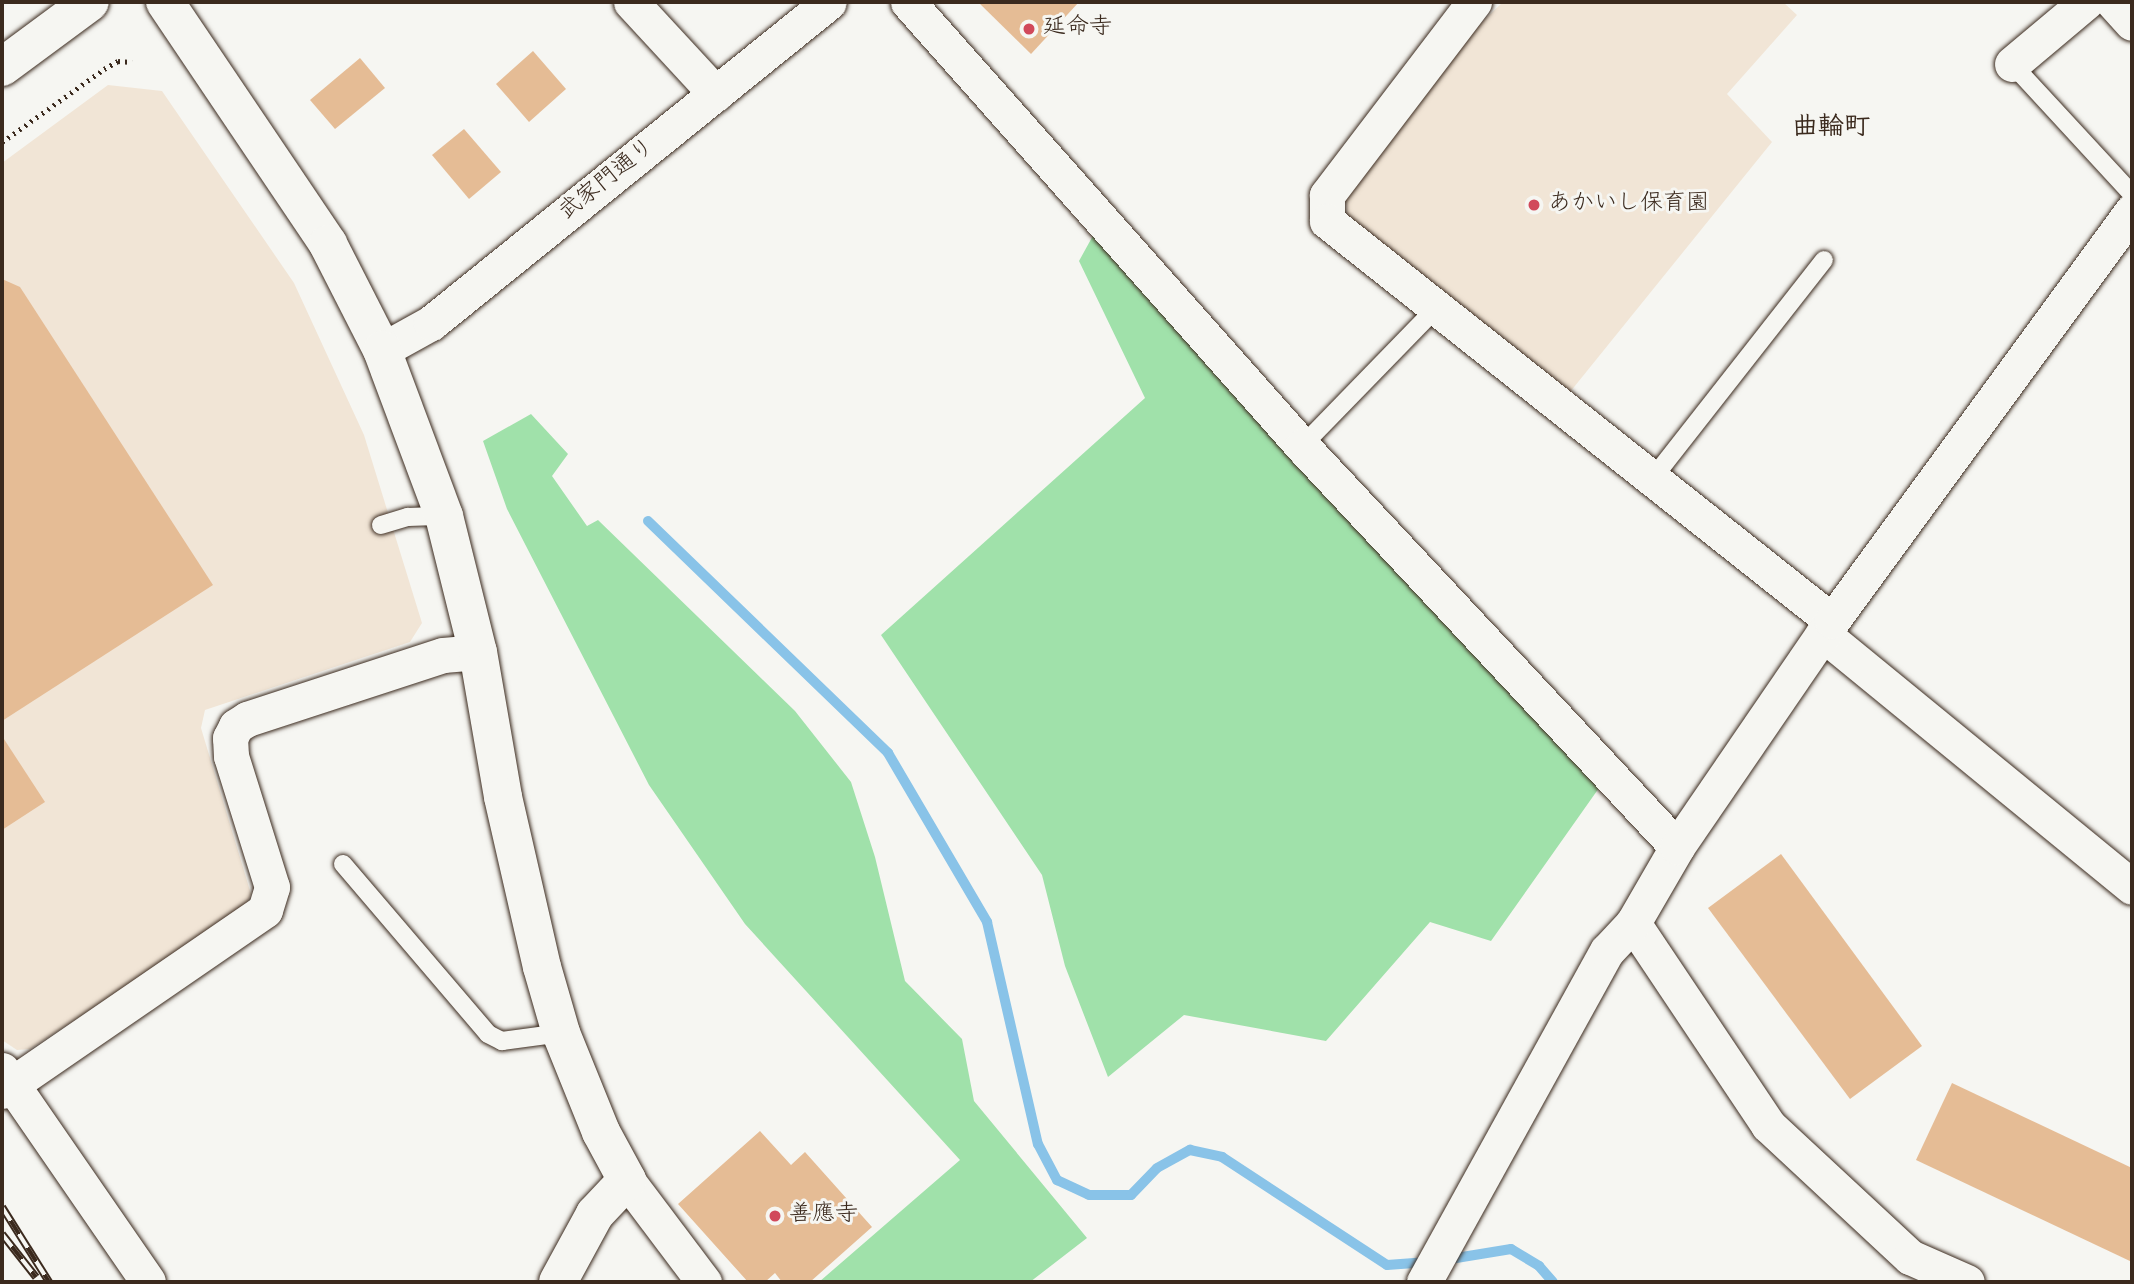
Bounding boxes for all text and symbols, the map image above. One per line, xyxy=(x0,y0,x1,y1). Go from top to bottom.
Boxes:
place label: 延命寺 xyxy=(1043,15,1112,43)
marker: 延命寺 xyxy=(1021,21,1037,37)
district label: 曲輪町 xyxy=(1792,114,1870,146)
street label: 武家門通り xyxy=(555,134,661,228)
place label: あかいし保育園 xyxy=(1548,191,1709,219)
marker: あかいし保育園 xyxy=(1526,197,1542,213)
place label: 善應寺 xyxy=(789,1202,858,1230)
marker: 善應寺 xyxy=(767,1208,783,1224)

